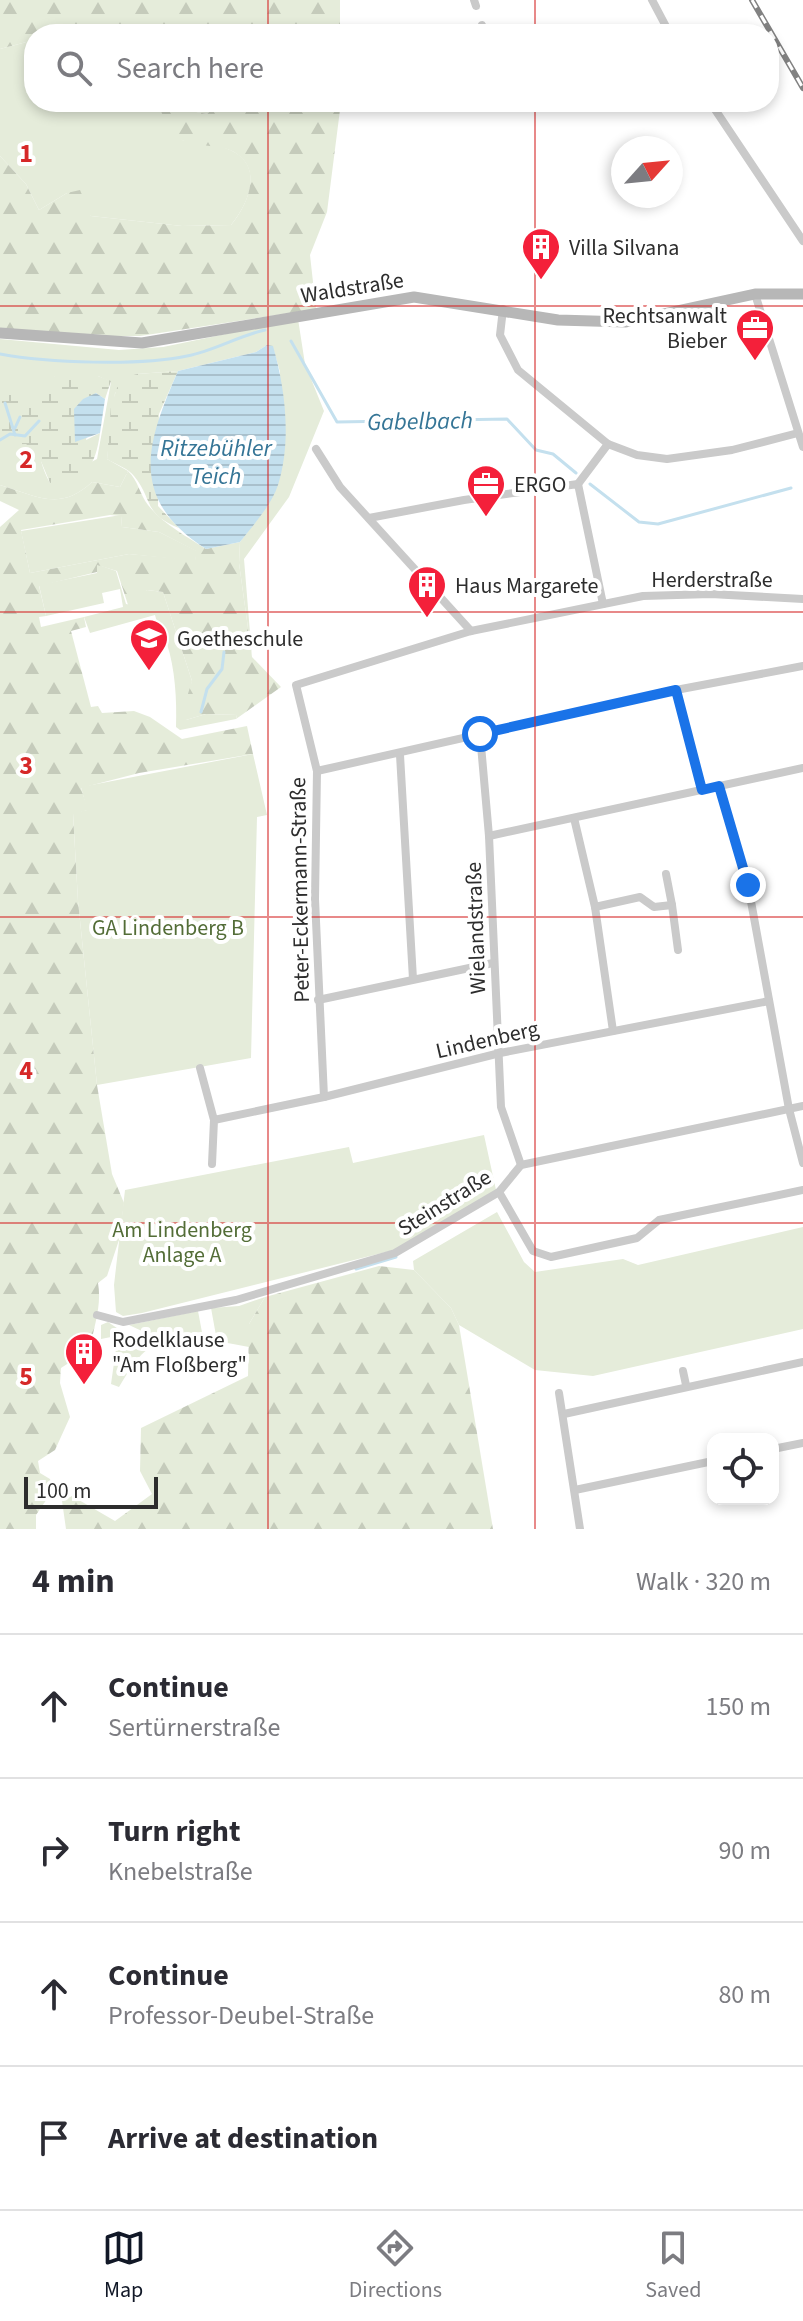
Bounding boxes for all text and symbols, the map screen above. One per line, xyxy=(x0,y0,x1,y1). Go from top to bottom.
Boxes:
search box xyxy=(24,24,779,112)
icon: search xyxy=(52,46,96,90)
text: Search here xyxy=(116,47,264,90)
text: 1 xyxy=(19,135,33,172)
north arrow xyxy=(611,136,683,208)
building icon: Villa Silvana xyxy=(520,226,562,281)
place label: Villa Silvana xyxy=(569,232,679,264)
street label: Waldstraße xyxy=(298,264,406,312)
place label: Rechtsanwalt Bieber xyxy=(603,300,728,357)
office icon: Rechtsanwalt Bieber xyxy=(734,307,776,362)
water label: Gabelbach xyxy=(367,403,473,440)
water label: Ritzebühler Teich xyxy=(160,431,274,494)
text: 2 xyxy=(19,441,33,478)
office icon: ERGO xyxy=(465,463,507,518)
place label: ERGO xyxy=(514,469,566,501)
building icon: Haus Margarete xyxy=(406,564,448,619)
street label: Herderstraße xyxy=(651,564,773,596)
place label: Haus Margarete xyxy=(455,570,599,602)
school or university icon: Goetheschule xyxy=(128,617,170,672)
place label: Goetheschule xyxy=(177,623,303,655)
route start xyxy=(462,716,498,752)
text: 3 xyxy=(19,747,33,784)
street label: Peter-Eckermann-Straße xyxy=(282,777,318,1003)
street label: Wielandstraße xyxy=(458,861,494,995)
route end xyxy=(730,867,766,903)
park label: GA Lindenberg B xyxy=(92,912,244,944)
street label: Lindenberg xyxy=(433,1013,542,1067)
text: 4 xyxy=(19,1052,33,1089)
street label: Steinstraße xyxy=(392,1161,497,1244)
park label: Am Lindenberg Anlage A xyxy=(112,1214,252,1271)
place label: Rodelklause "Am Floßberg" xyxy=(112,1324,247,1381)
building icon: Rodelklause "Am Floßberg" xyxy=(63,1331,105,1386)
text: 5 xyxy=(19,1358,33,1395)
map controls xyxy=(707,1433,779,1505)
button: locate xyxy=(707,1433,779,1505)
scale bar xyxy=(24,1473,158,1509)
text: 100 m xyxy=(36,1475,91,1507)
text: 4 min xyxy=(32,1557,115,1606)
text: Walk · 320 m xyxy=(636,1563,771,1600)
text: Continue xyxy=(108,1666,229,1709)
icon: ahead xyxy=(32,1684,76,1728)
text: 150 m xyxy=(705,1688,771,1725)
text: Sertürnerstraße xyxy=(108,1709,280,1746)
text: Turn right xyxy=(108,1810,240,1853)
icon: right xyxy=(32,1828,76,1872)
text: 90 m xyxy=(718,1832,771,1869)
text: Knebelstraße xyxy=(108,1853,253,1890)
text: Continue xyxy=(108,1954,229,1997)
icon: ahead xyxy=(32,1972,76,2016)
text: 80 m xyxy=(718,1976,771,2013)
text: Professor-Deubel-Straße xyxy=(108,1997,374,2034)
icon: arrive xyxy=(32,2116,76,2160)
text: Arrive at destination xyxy=(108,2117,378,2160)
tab: Map xyxy=(102,2226,146,2306)
tab: Directions xyxy=(349,2226,442,2306)
tab: Saved xyxy=(645,2226,701,2306)

